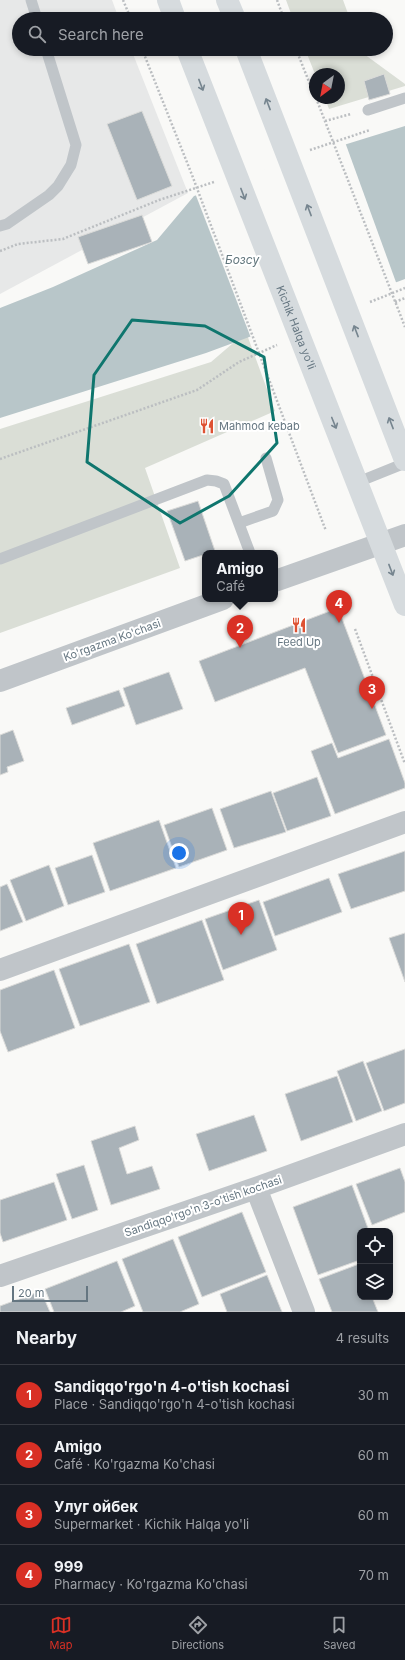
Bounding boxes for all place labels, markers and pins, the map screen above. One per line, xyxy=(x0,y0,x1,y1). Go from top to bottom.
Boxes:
restaurant icon: Mahmod kebab xyxy=(198,417,216,435)
place label: Mahmod kebab xyxy=(219,419,300,433)
pin: 4 xyxy=(326,590,352,623)
pin: 2 xyxy=(227,615,253,648)
restaurant icon: Feed Up xyxy=(290,616,308,634)
place label: Feed Up xyxy=(277,635,321,649)
pin: 3 xyxy=(359,676,385,709)
pin: 1 xyxy=(228,902,254,935)

